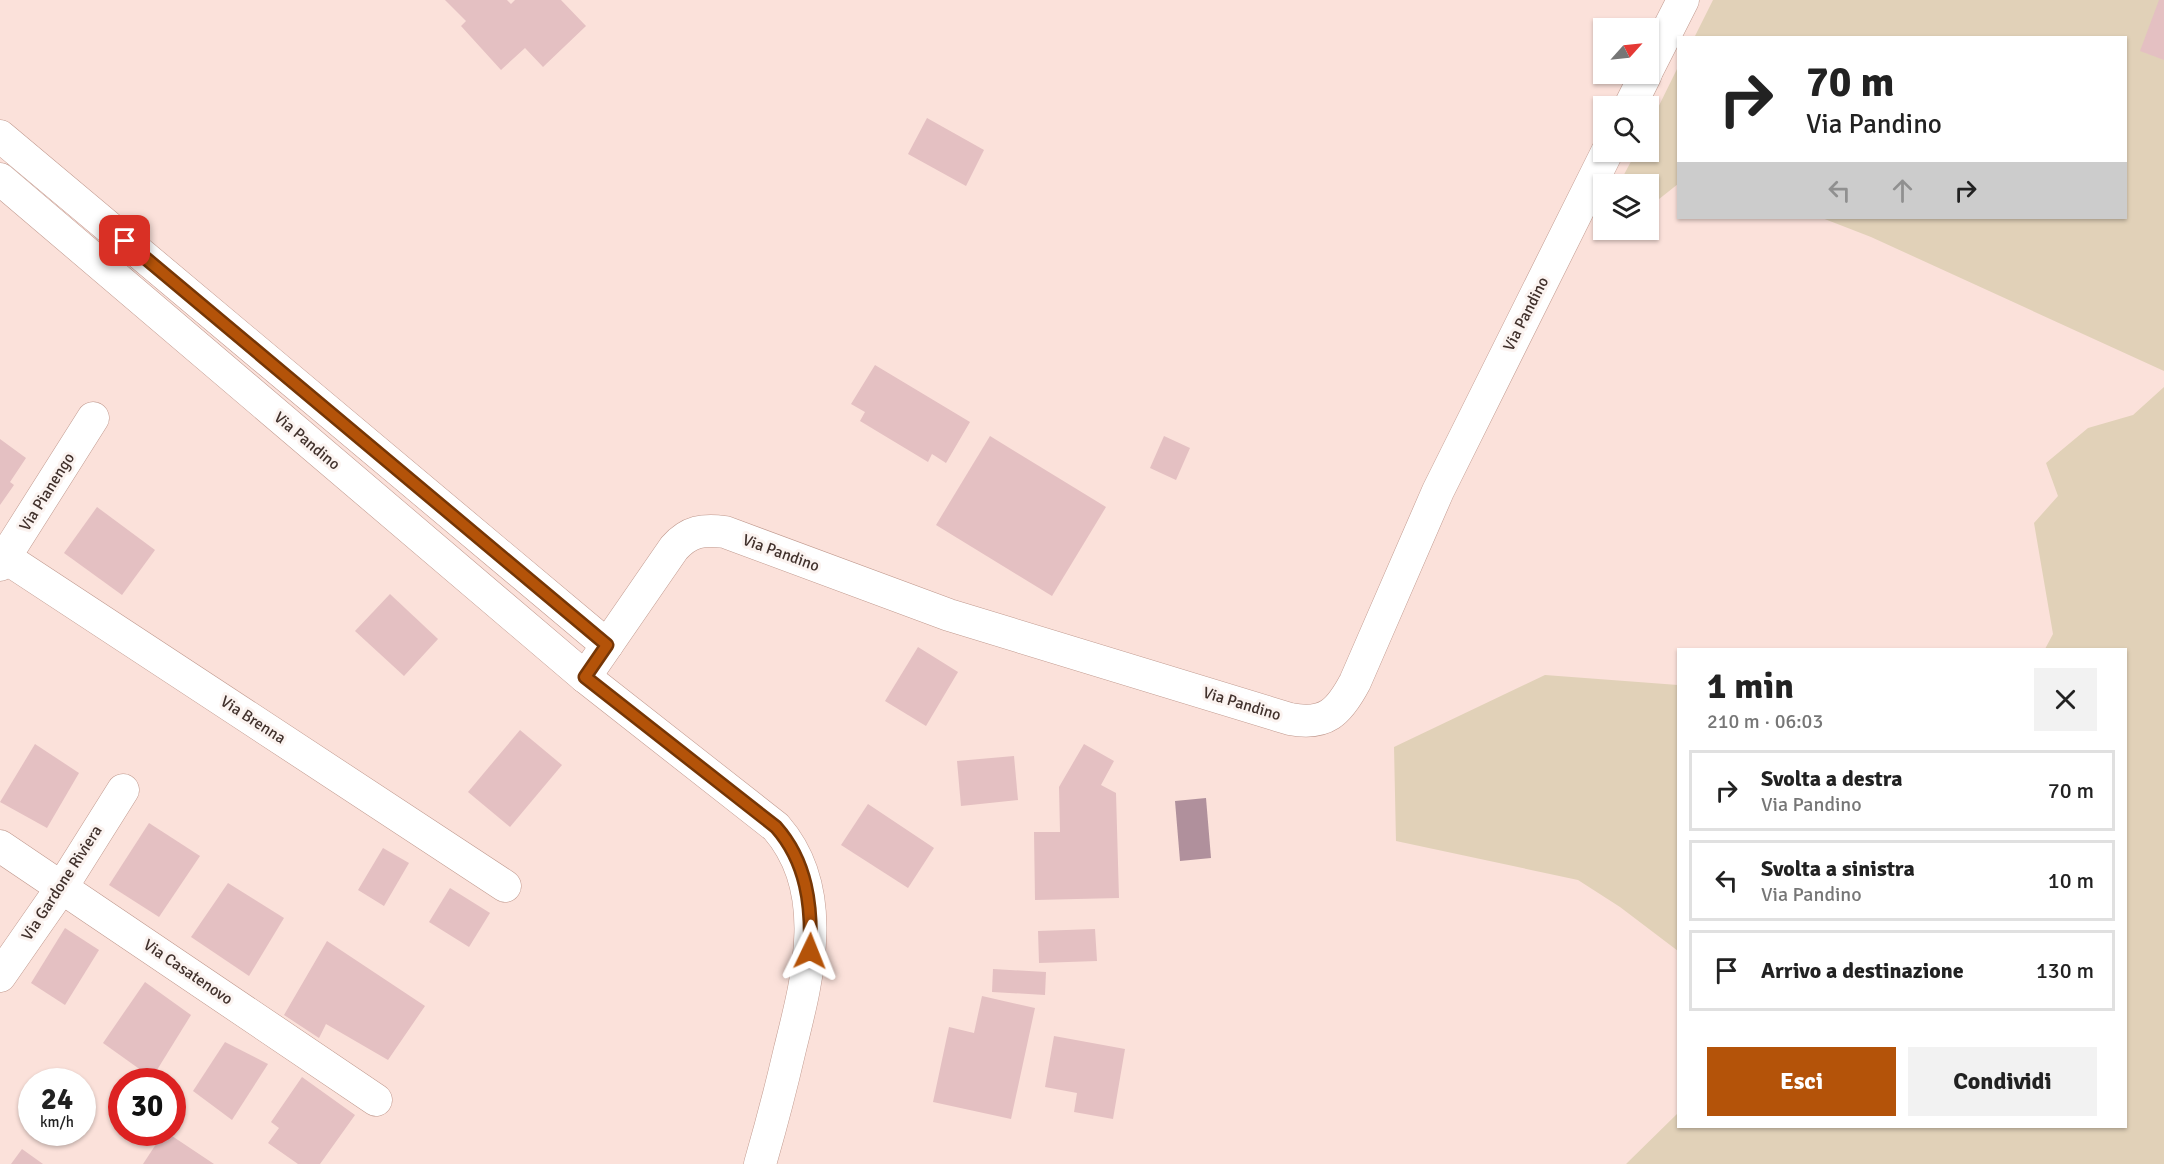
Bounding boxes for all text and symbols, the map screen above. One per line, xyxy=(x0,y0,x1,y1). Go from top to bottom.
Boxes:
north arrow xyxy=(1593,18,1659,84)
map controls xyxy=(1593,18,1659,240)
text: 70 m xyxy=(1806,57,1895,108)
icon: right xyxy=(1707,60,1785,138)
button: search xyxy=(1593,96,1659,162)
text: Via Pandino xyxy=(1806,108,1942,141)
button: layers xyxy=(1593,174,1659,240)
icon: left xyxy=(1823,174,1856,207)
icon: ahead xyxy=(1886,174,1919,207)
icon: right xyxy=(1949,174,1982,207)
pin xyxy=(99,215,150,266)
icon: arrive xyxy=(108,224,141,257)
street label: Via Pandino xyxy=(1499,274,1553,354)
street label: Via Pandino xyxy=(270,407,344,475)
street label: Via Pianengo xyxy=(15,449,79,535)
street label: Via Pandino xyxy=(740,530,822,576)
text: 1 min xyxy=(1707,664,1794,709)
button: close xyxy=(2034,668,2097,731)
street label: Via Pandino xyxy=(1201,683,1283,725)
street label: Via Brenna xyxy=(217,692,289,748)
text: 210 m · 06:03 xyxy=(1707,709,1823,734)
text: Svolta a destra xyxy=(1761,765,1902,792)
icon: right xyxy=(1710,774,1743,807)
text: 70 m xyxy=(2048,777,2094,804)
text: Via Pandino xyxy=(1761,792,1862,817)
street label: Via Gardone Riviera xyxy=(17,822,107,944)
text: Svolta a sinistra xyxy=(1761,855,1915,882)
icon: left xyxy=(1710,864,1743,897)
text: 10 m xyxy=(2048,867,2094,894)
text: Via Pandino xyxy=(1761,882,1862,907)
position arrow xyxy=(778,919,842,983)
street label: Via Casatenovo xyxy=(139,935,237,1009)
icon: arrive xyxy=(1710,954,1743,987)
text: Arrivo a destinazione xyxy=(1761,957,1964,984)
text: 130 m xyxy=(2036,957,2094,984)
button: Esci xyxy=(1707,1047,1896,1116)
button: Condividi xyxy=(1908,1047,2097,1116)
speed limit sign: 30 xyxy=(108,1068,186,1146)
text: 24 xyxy=(41,1081,73,1118)
text: km/h xyxy=(40,1113,74,1131)

